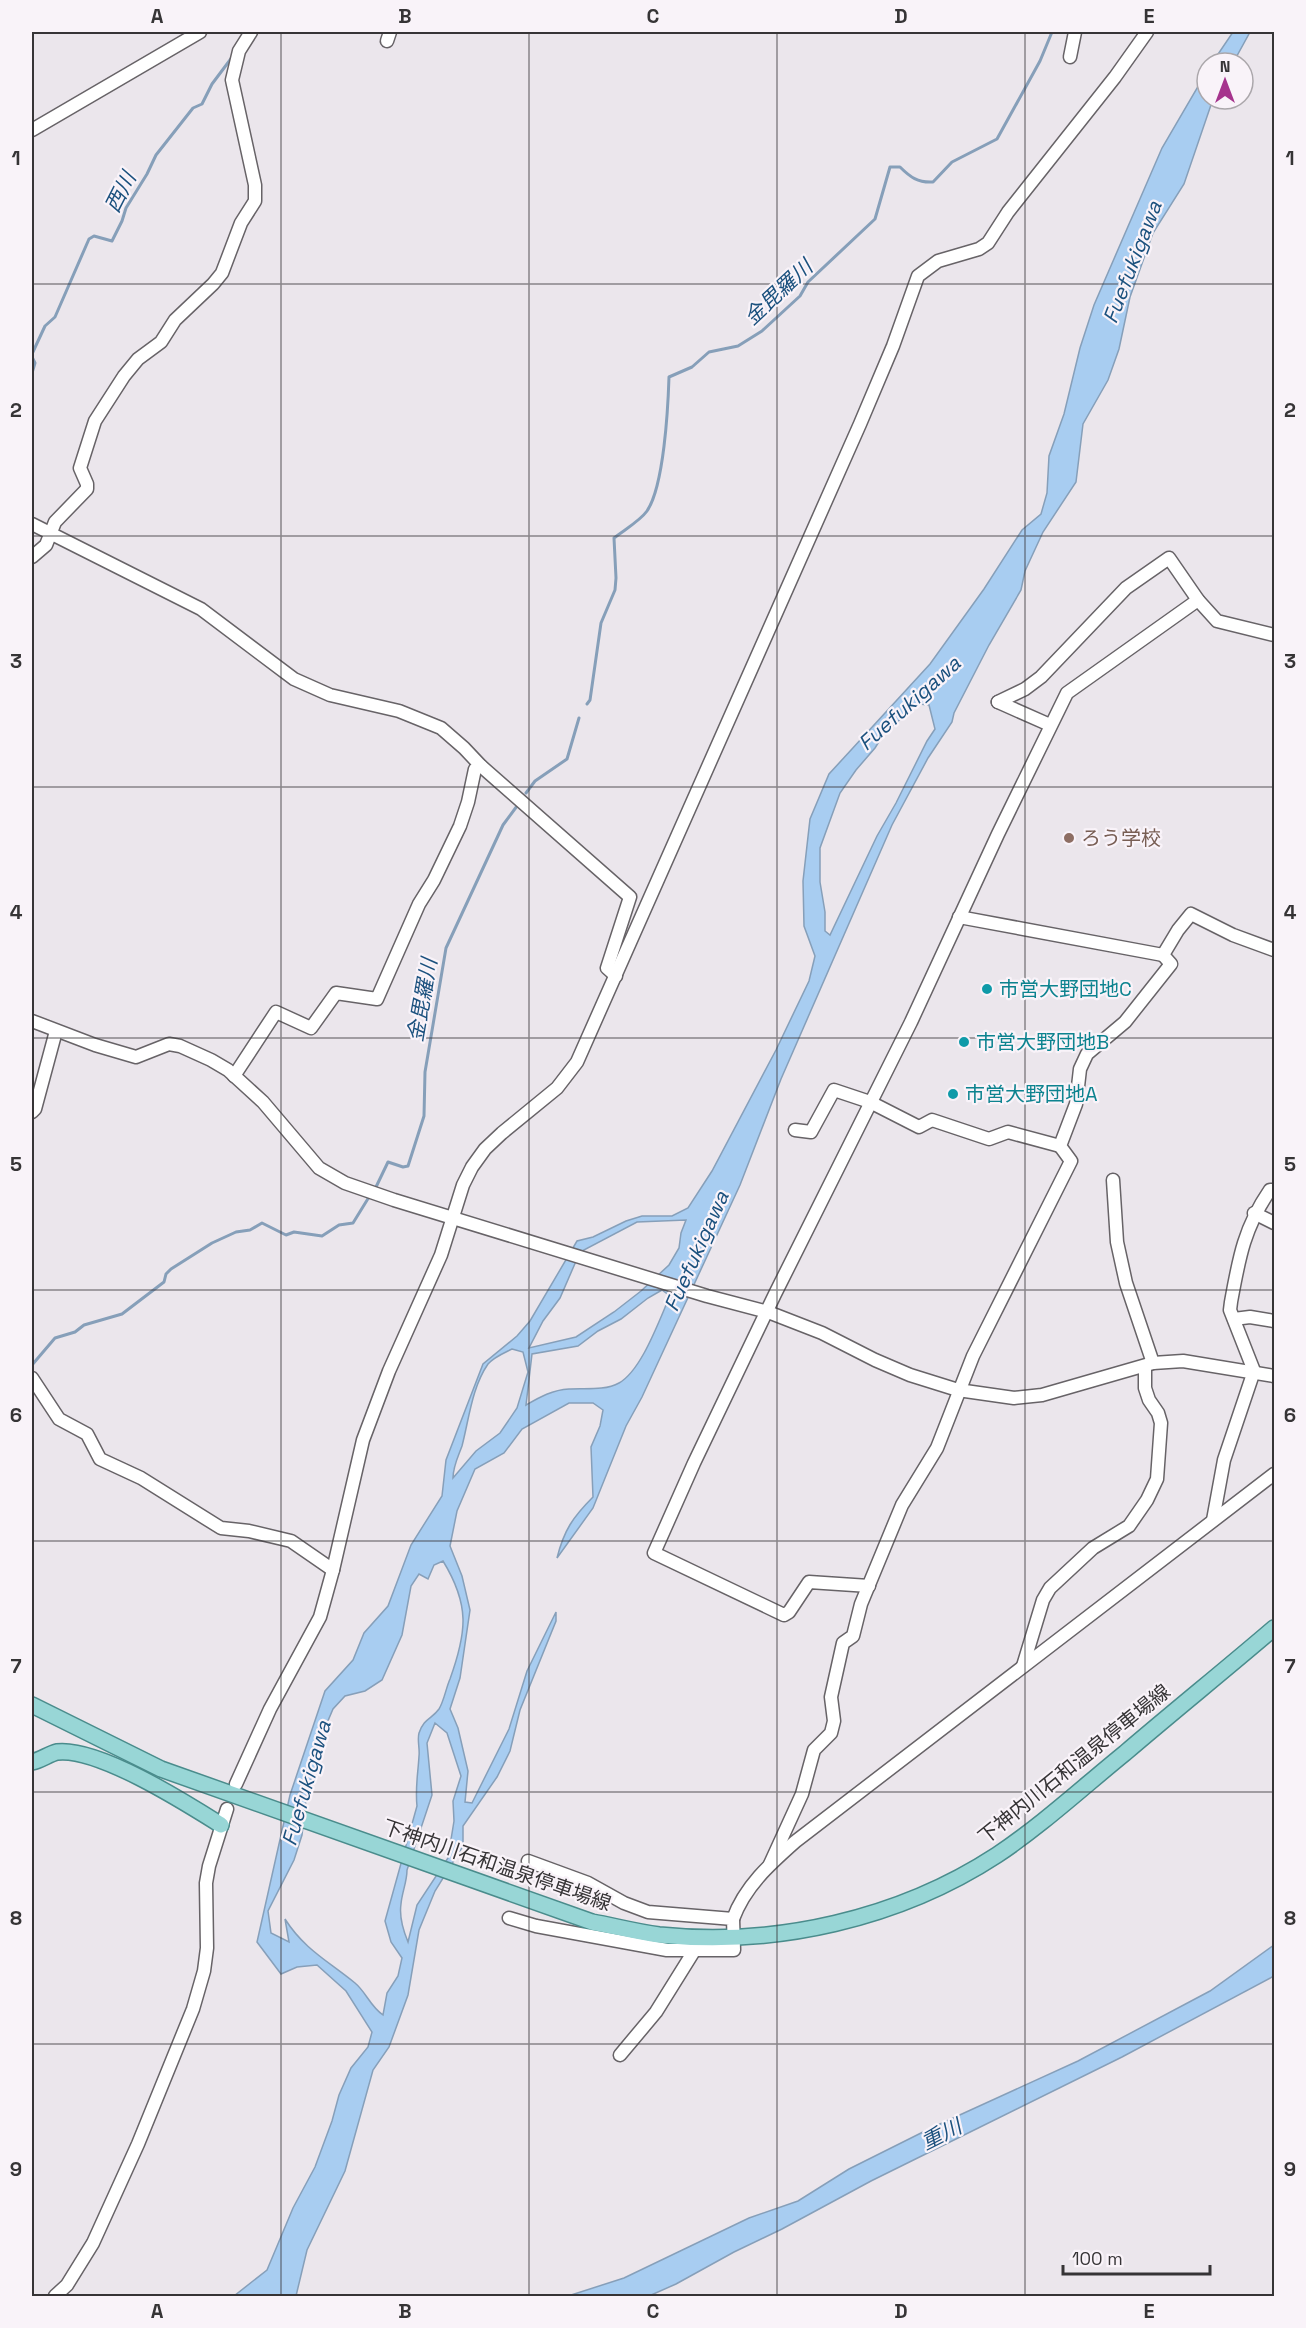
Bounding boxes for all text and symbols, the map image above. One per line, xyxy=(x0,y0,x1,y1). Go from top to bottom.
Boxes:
text: A xyxy=(151,3,164,29)
text: B xyxy=(398,3,412,29)
text: C xyxy=(647,3,660,29)
text: D xyxy=(894,3,908,29)
text: E xyxy=(1143,3,1155,29)
north arrow xyxy=(1195,51,1255,111)
text: N xyxy=(1220,56,1230,77)
text: 1 xyxy=(11,145,21,171)
text: 1 xyxy=(1285,145,1295,171)
water label: 西川 xyxy=(98,165,142,217)
water label: Fuefukigawa xyxy=(1096,196,1168,327)
water label: 金毘羅川 xyxy=(738,252,819,331)
text: 2 xyxy=(10,397,22,423)
text: 2 xyxy=(1284,397,1296,423)
text: 3 xyxy=(10,648,22,674)
text: 3 xyxy=(1284,648,1296,674)
water label: Fuefukigawa xyxy=(852,649,967,756)
place label: ろう学校 xyxy=(1081,825,1161,851)
marker: ろう学校 xyxy=(1062,831,1076,845)
text: 4 xyxy=(10,899,23,925)
text: 4 xyxy=(1284,899,1297,925)
water label: 金毘羅川 xyxy=(401,954,443,1044)
place label: 市営大野団地C xyxy=(999,976,1132,1002)
marker: 市営大野団地C xyxy=(980,982,994,996)
place label: 市営大野団地B xyxy=(976,1029,1109,1055)
marker: 市営大野団地B xyxy=(957,1035,971,1049)
place label: 市営大野団地A xyxy=(965,1081,1098,1107)
marker: 市営大野団地A xyxy=(946,1087,960,1101)
text: 5 xyxy=(10,1151,22,1177)
text: 5 xyxy=(1284,1151,1296,1177)
water label: Fuefukigawa xyxy=(657,1186,735,1315)
text: 6 xyxy=(10,1402,22,1428)
text: 6 xyxy=(1284,1402,1296,1428)
text: 7 xyxy=(10,1653,22,1679)
text: 7 xyxy=(1284,1653,1296,1679)
street label: 下神内川石和温泉停車場線 xyxy=(973,1678,1175,1850)
water label: Fuefukigawa xyxy=(275,1716,337,1849)
street label: 下神内川石和温泉停車場線 xyxy=(379,1814,615,1916)
text: 8 xyxy=(10,1905,22,1931)
text: 8 xyxy=(1284,1905,1296,1931)
water label: 重川 xyxy=(916,2112,968,2156)
text: 9 xyxy=(10,2156,22,2182)
text: 9 xyxy=(1284,2156,1296,2182)
scale bar xyxy=(1063,2238,1210,2276)
text: 100 m xyxy=(1072,2247,1123,2270)
text: A xyxy=(151,2298,164,2324)
text: B xyxy=(398,2298,412,2324)
text: C xyxy=(647,2298,660,2324)
text: D xyxy=(894,2298,908,2324)
text: E xyxy=(1143,2298,1155,2324)

